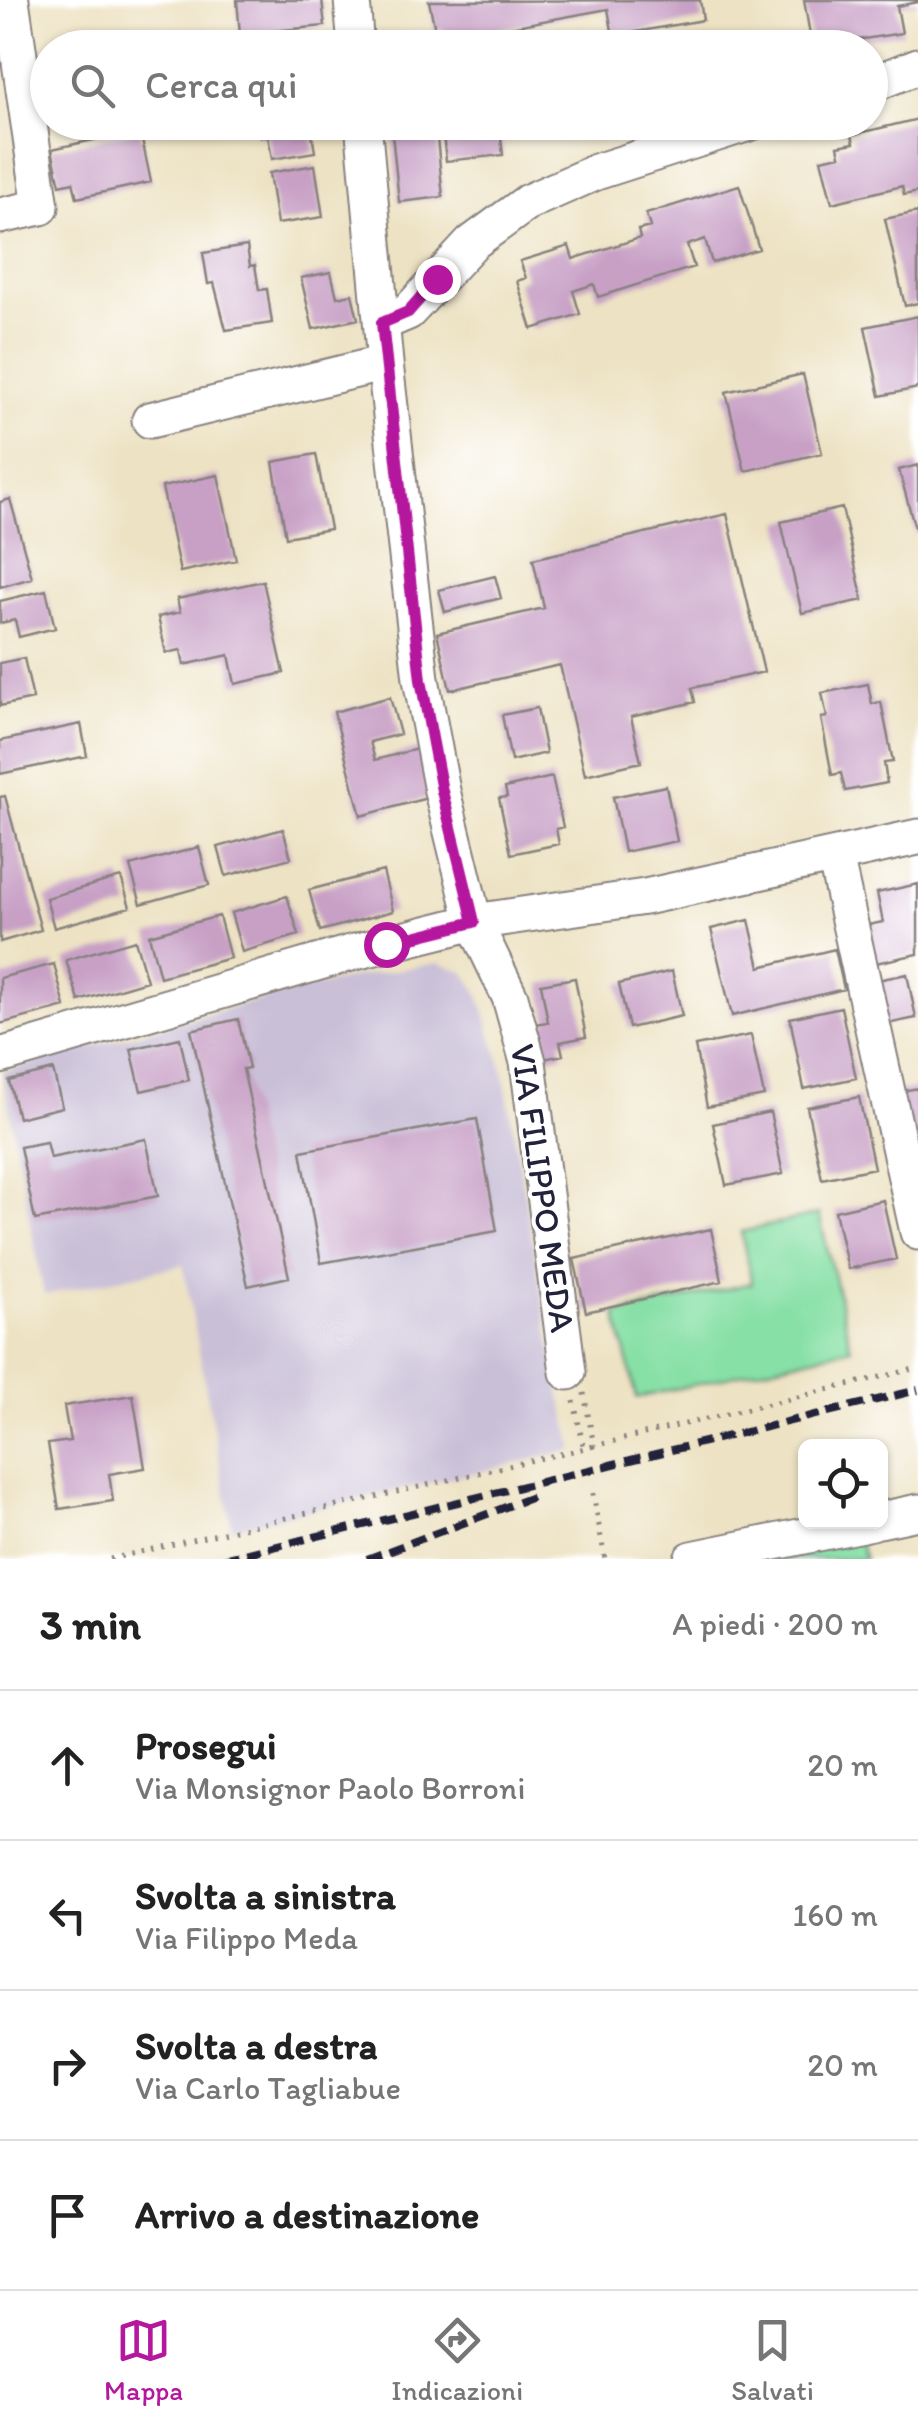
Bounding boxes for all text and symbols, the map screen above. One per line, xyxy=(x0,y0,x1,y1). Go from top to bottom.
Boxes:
search box xyxy=(30,30,888,140)
icon: search xyxy=(65,58,120,113)
text: Cerca qui xyxy=(145,62,297,108)
route end xyxy=(415,257,461,303)
route start xyxy=(364,922,410,968)
street label: VIA FILIPPO MEDA xyxy=(502,1041,584,1335)
map controls xyxy=(798,1439,888,1529)
button: locate xyxy=(798,1439,888,1529)
text: 3 min xyxy=(40,1599,141,1650)
text: A piedi · 200 m xyxy=(672,1605,878,1643)
text: Prosegui xyxy=(135,1723,277,1769)
icon: ahead xyxy=(40,1738,95,1793)
text: 20 m xyxy=(807,1746,878,1784)
text: Via Monsignor Paolo Borroni xyxy=(135,1769,525,1807)
text: Svolta a sinistra xyxy=(135,1873,396,1919)
icon: left xyxy=(40,1888,95,1943)
text: 160 m xyxy=(792,1896,878,1934)
text: Via Filippo Meda xyxy=(135,1919,358,1957)
text: Svolta a destra xyxy=(135,2023,378,2069)
icon: right xyxy=(40,2038,95,2093)
text: 20 m xyxy=(807,2046,878,2084)
text: Via Carlo Tagliabue xyxy=(135,2069,401,2107)
icon: arrive xyxy=(40,2188,95,2243)
text: Arrivo a destinazione xyxy=(135,2192,479,2238)
tab: Mappa xyxy=(104,2313,183,2407)
tab: Indicazioni xyxy=(391,2313,523,2407)
tab: Salvati xyxy=(731,2313,814,2407)

